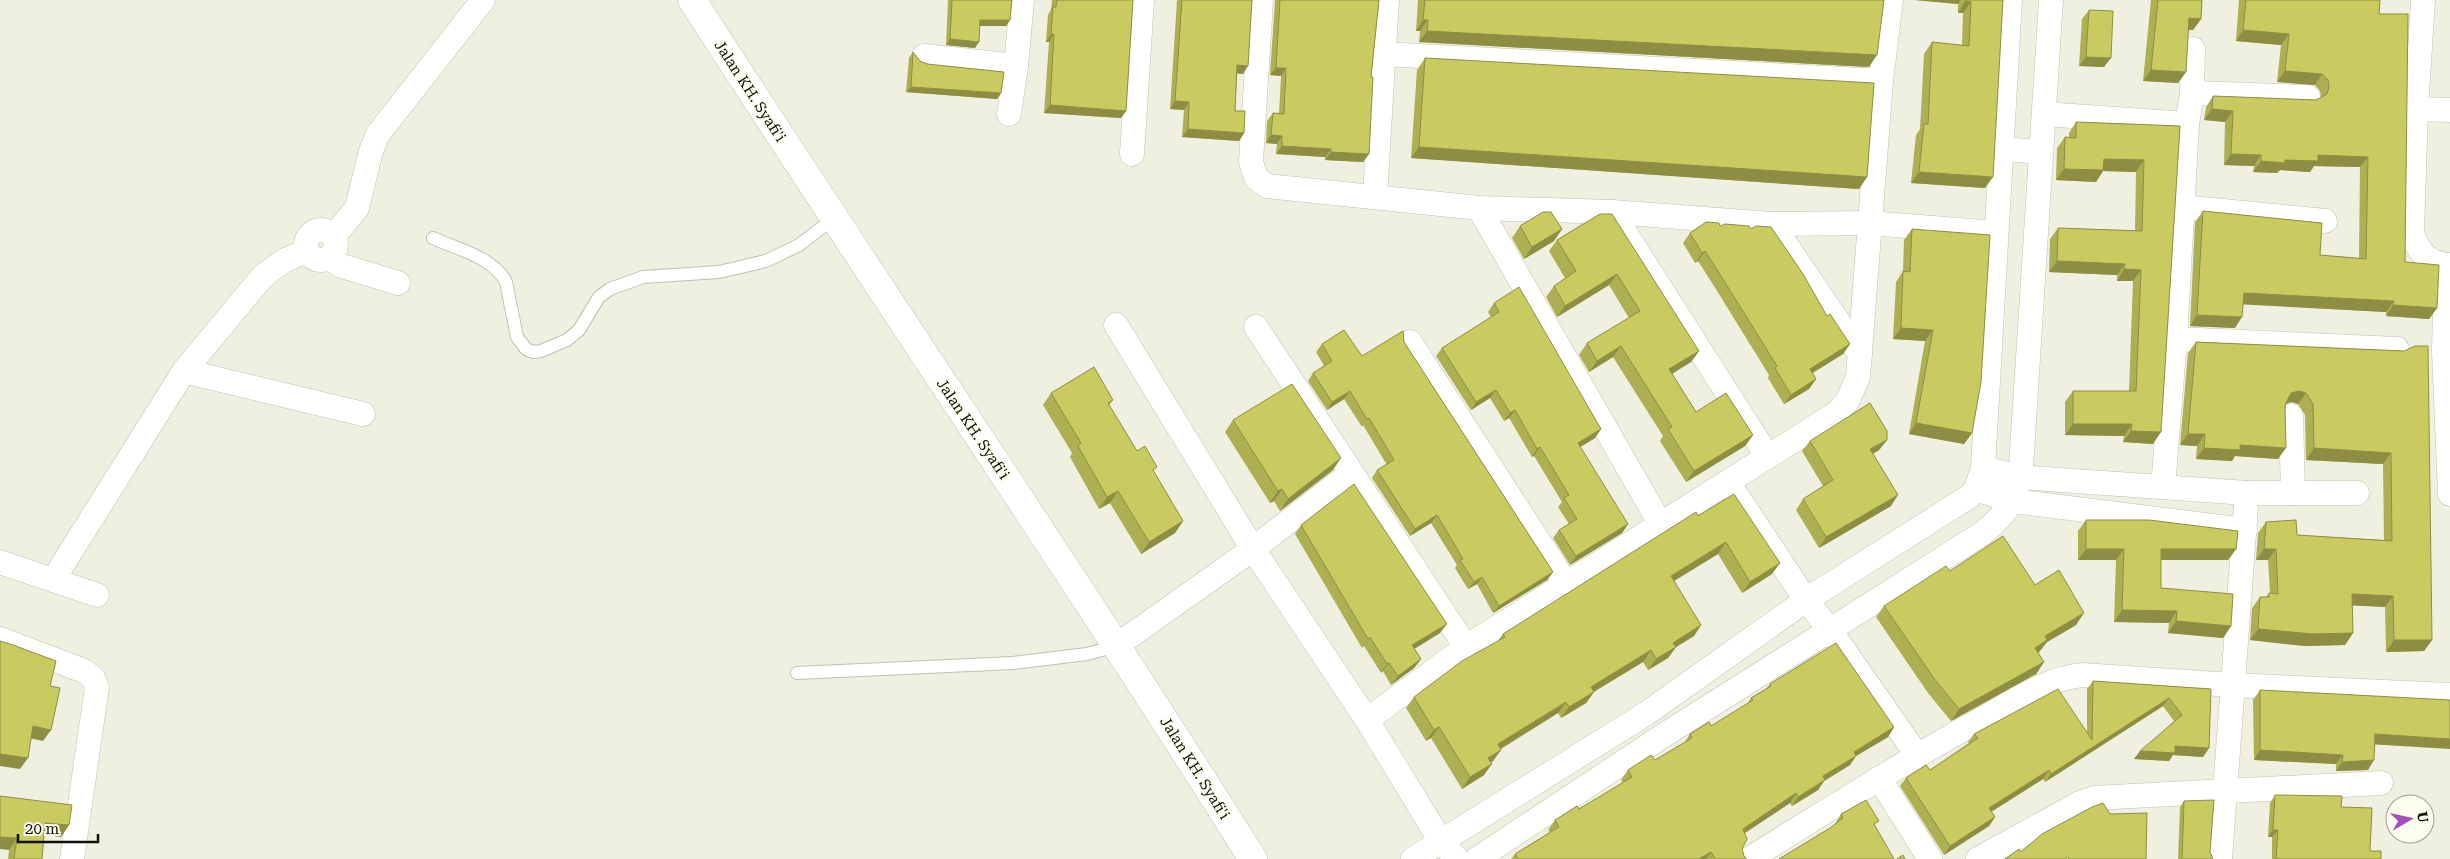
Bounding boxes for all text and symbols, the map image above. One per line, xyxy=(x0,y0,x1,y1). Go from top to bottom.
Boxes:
street label: Jalan KH. Syafi'i xyxy=(710,37,790,145)
street label: Jalan KH. Syafi'i xyxy=(933,375,1013,483)
street label: Jalan KH. Syafi'i xyxy=(1156,713,1234,823)
north arrow xyxy=(2385,794,2435,844)
text: U xyxy=(2414,810,2432,824)
scale bar xyxy=(18,812,98,844)
text: 20 m xyxy=(25,820,60,838)

